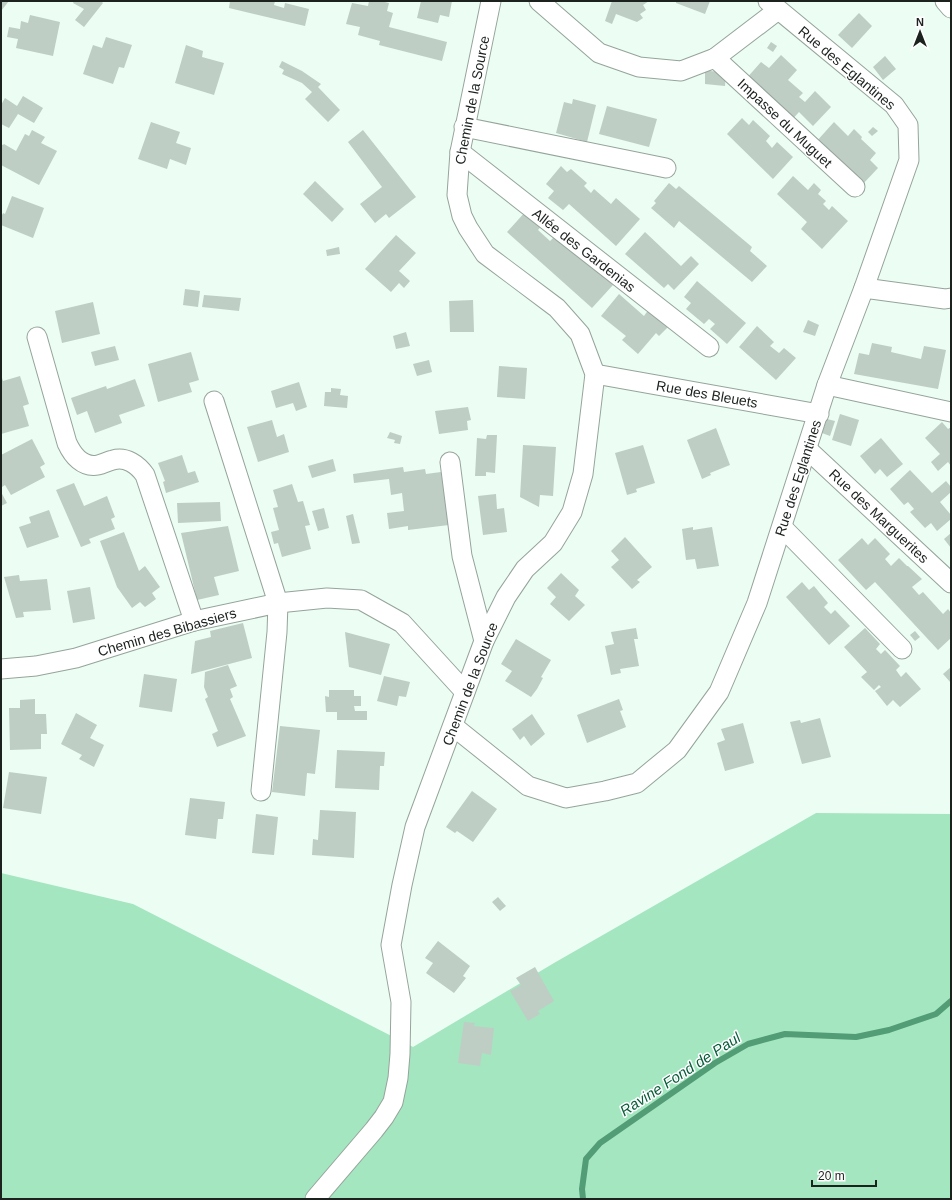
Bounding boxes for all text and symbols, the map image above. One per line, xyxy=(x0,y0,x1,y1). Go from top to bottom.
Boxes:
north arrow xyxy=(900,12,940,52)
text: N xyxy=(916,16,924,28)
street label: Rue des Eglantines xyxy=(795,23,899,113)
street label: Chemin de la Source xyxy=(452,34,492,166)
street label: Impasse du Muguet xyxy=(735,75,835,171)
street label: Allée des Gardenias xyxy=(529,205,639,295)
street label: Rue des Bleuets xyxy=(655,377,759,411)
street label: Rue des Eglantines xyxy=(772,418,824,538)
street label: Rue des Marguerites xyxy=(826,466,932,566)
street label: Chemin des Bibassiers xyxy=(96,605,238,659)
street label: Chemin de la Source xyxy=(439,620,501,748)
water label: Ravine Fond de Paul xyxy=(617,1028,744,1119)
scale bar xyxy=(812,1162,876,1188)
text: 20 m xyxy=(818,1169,845,1183)

